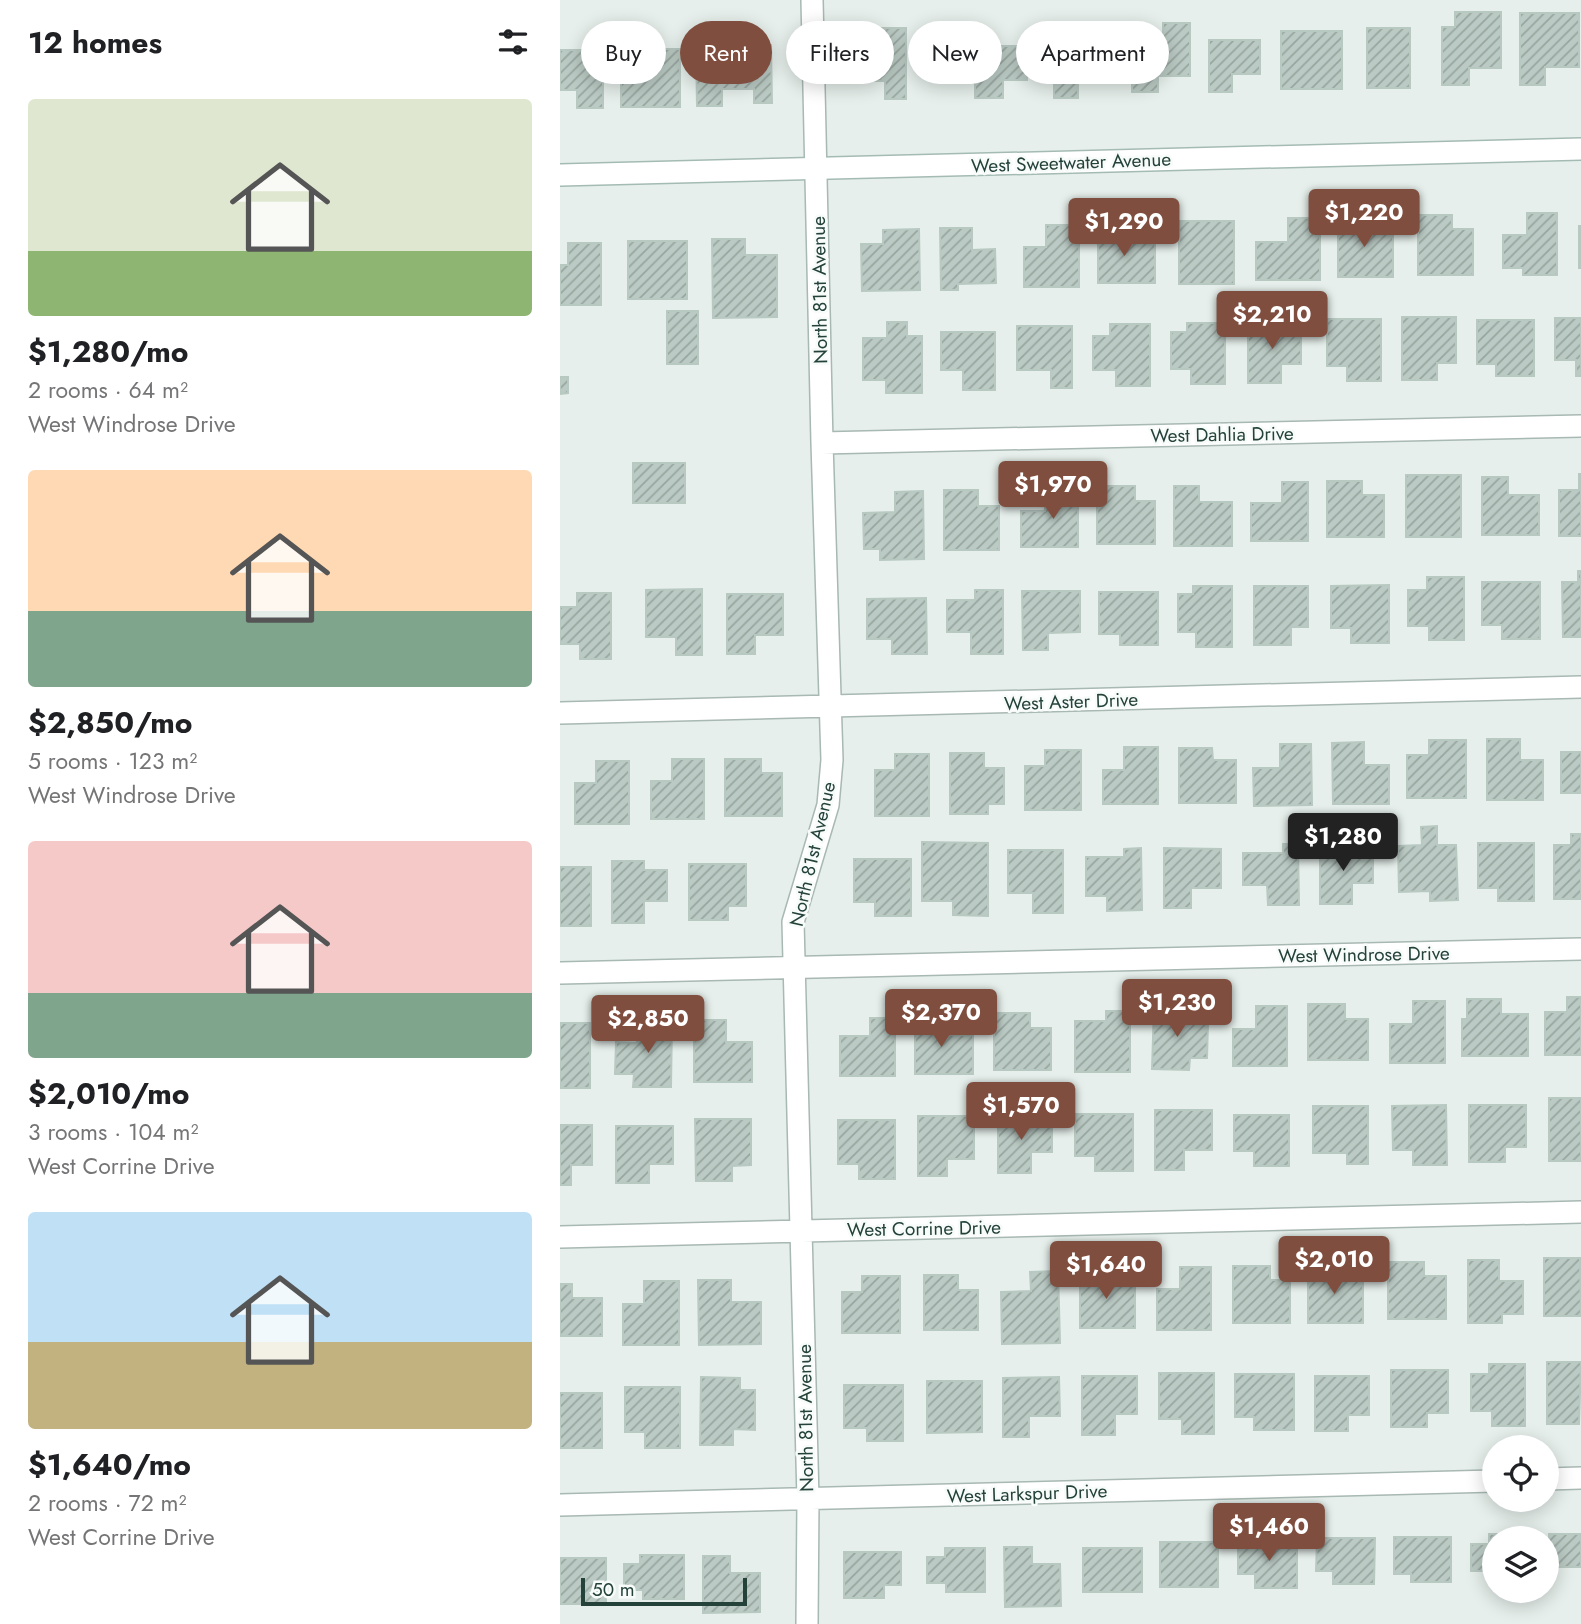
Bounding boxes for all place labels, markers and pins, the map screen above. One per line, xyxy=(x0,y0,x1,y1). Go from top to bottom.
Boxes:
pin: $1,220 xyxy=(1307,190,1421,249)
pin: $1,290 xyxy=(1067,198,1181,258)
pin: $2,210 xyxy=(1215,292,1329,351)
pin: $1,970 xyxy=(996,462,1110,521)
pin: $1,280 xyxy=(1286,814,1400,873)
pin: $1,230 xyxy=(1120,979,1234,1039)
pin: $2,370 xyxy=(884,990,998,1049)
pin: $2,850 xyxy=(591,996,705,1055)
pin: $1,570 xyxy=(964,1082,1078,1142)
pin: $2,010 xyxy=(1277,1236,1391,1296)
pin: $1,640 xyxy=(1049,1242,1163,1301)
pin: $1,460 xyxy=(1212,1504,1326,1563)

